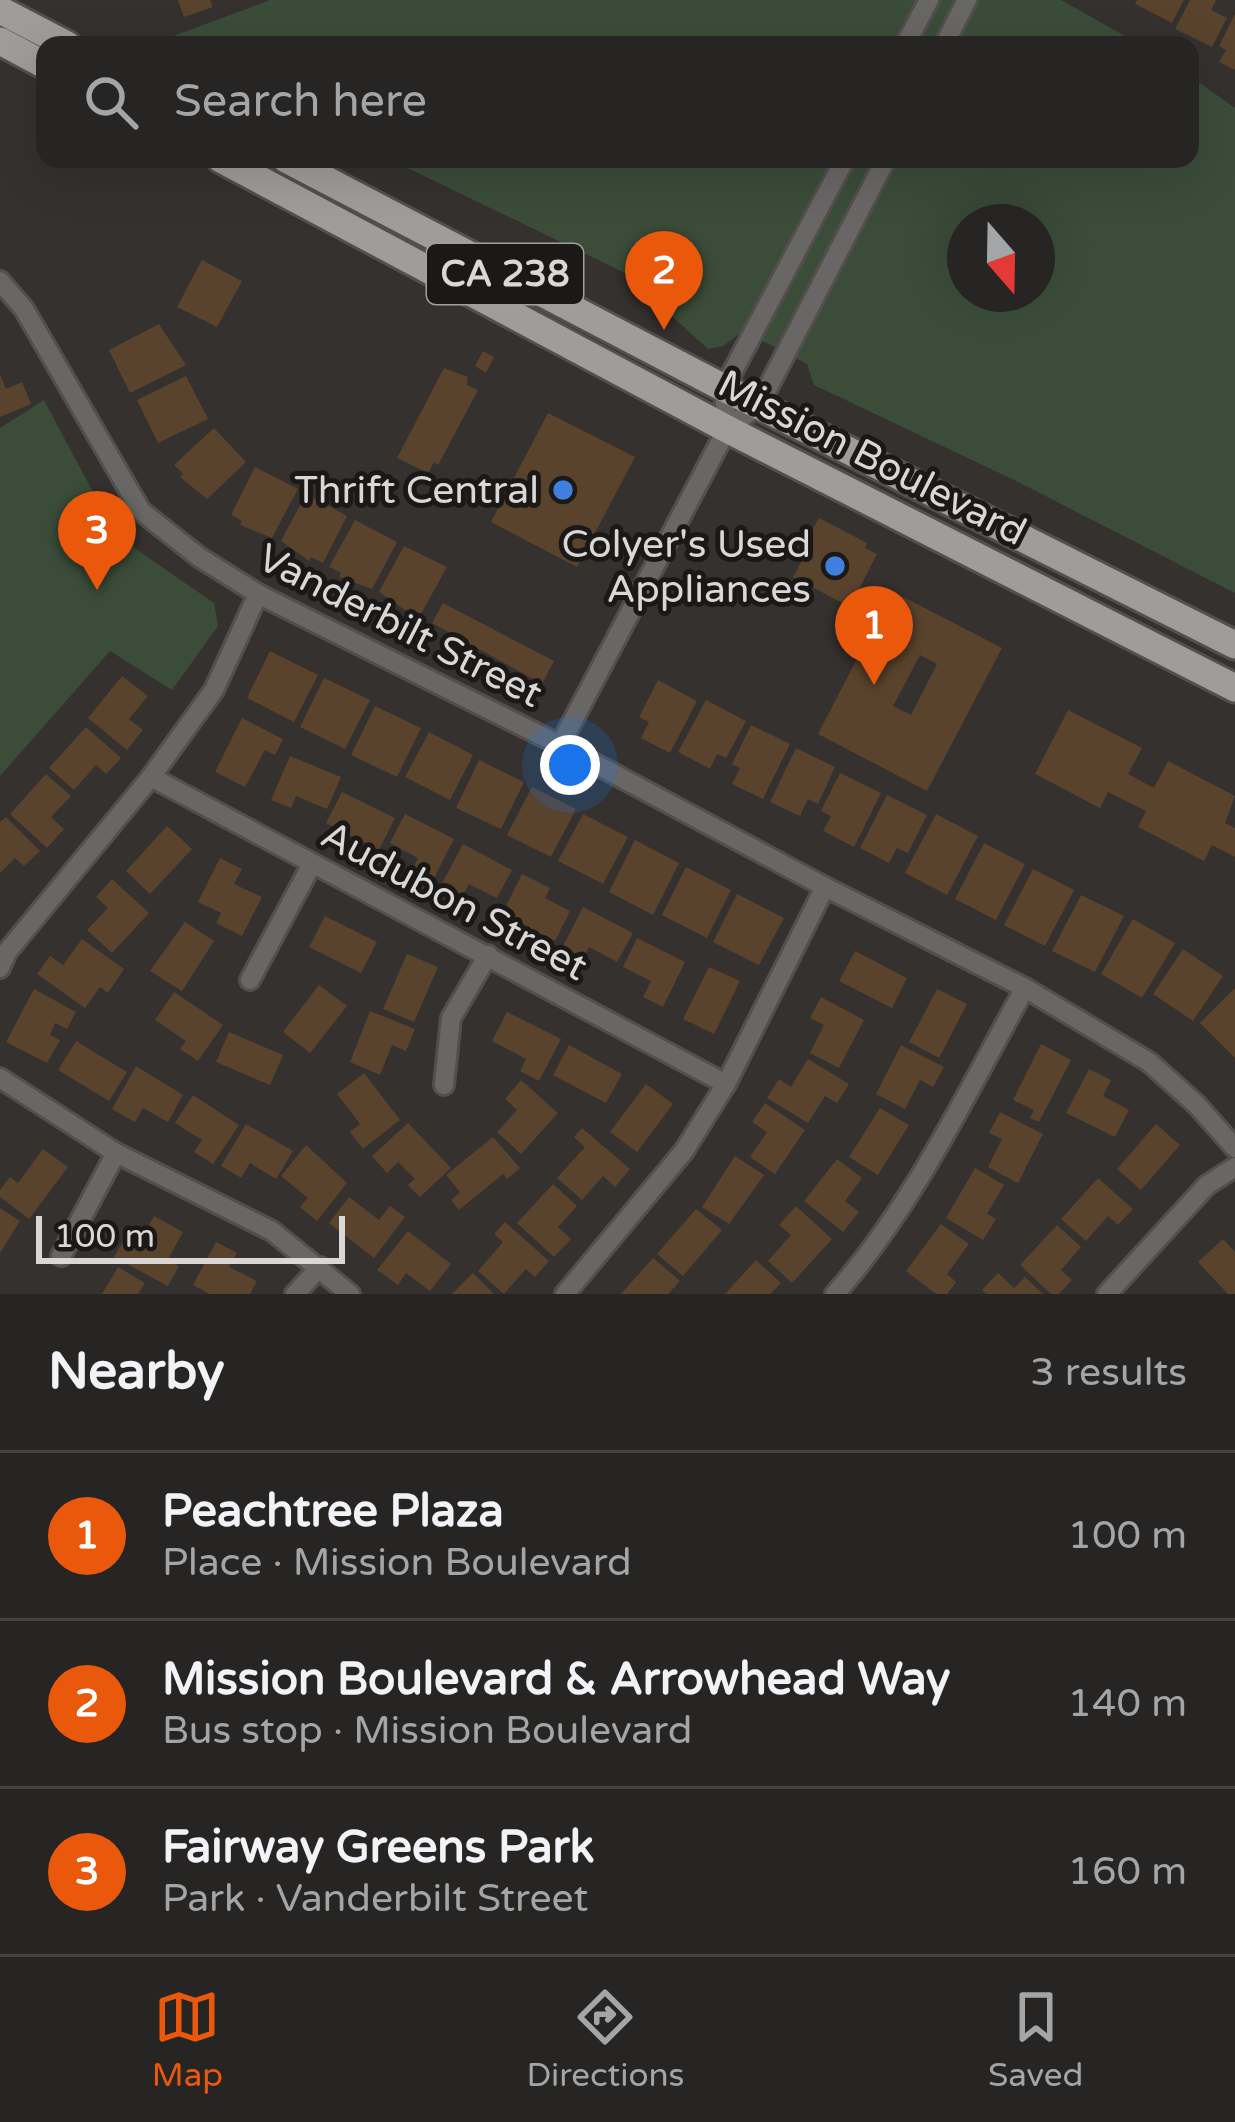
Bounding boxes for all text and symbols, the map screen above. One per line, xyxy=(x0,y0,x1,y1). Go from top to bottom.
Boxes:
search box xyxy=(36,36,1199,168)
icon: search xyxy=(78,69,144,135)
text: Search here xyxy=(174,75,427,129)
north arrow xyxy=(947,204,1055,312)
pin: 2 xyxy=(625,231,703,330)
road number: CA 238 xyxy=(427,244,583,304)
street label: Mission Boulevard xyxy=(710,360,1034,556)
place label: Thrift Central xyxy=(294,467,539,514)
marker: Thrift Central xyxy=(550,477,576,503)
pin: 3 xyxy=(58,491,136,590)
place label: Colyer's Used Appliances xyxy=(562,521,811,613)
street label: Vanderbilt Street xyxy=(250,534,550,718)
marker: Colyer's Used Appliances xyxy=(822,553,848,579)
pin: 1 xyxy=(835,586,913,685)
your location xyxy=(540,735,600,795)
street label: Audubon Street xyxy=(313,811,595,991)
scale bar xyxy=(36,1210,345,1263)
text: 100 m xyxy=(54,1217,155,1256)
text: Nearby xyxy=(48,1341,225,1403)
text: 3 results xyxy=(1030,1349,1187,1396)
text: Peachtree Plaza xyxy=(162,1485,504,1539)
text: 1 xyxy=(75,1512,99,1559)
text: 100 m xyxy=(1068,1512,1187,1559)
text: Place · Mission Boulevard xyxy=(162,1539,632,1586)
text: Mission Boulevard & Arrowhead Way xyxy=(162,1653,950,1707)
text: 2 xyxy=(75,1680,99,1727)
text: 140 m xyxy=(1068,1680,1187,1727)
text: Bus stop · Mission Boulevard xyxy=(162,1707,692,1754)
text: Fairway Greens Park xyxy=(162,1821,594,1875)
text: 3 xyxy=(75,1848,99,1895)
text: 160 m xyxy=(1068,1848,1187,1895)
text: Park · Vanderbilt Street xyxy=(162,1875,588,1922)
tab: Map xyxy=(152,1984,223,2095)
tab: Directions xyxy=(527,1984,684,2095)
tab: Saved xyxy=(988,1984,1083,2095)

